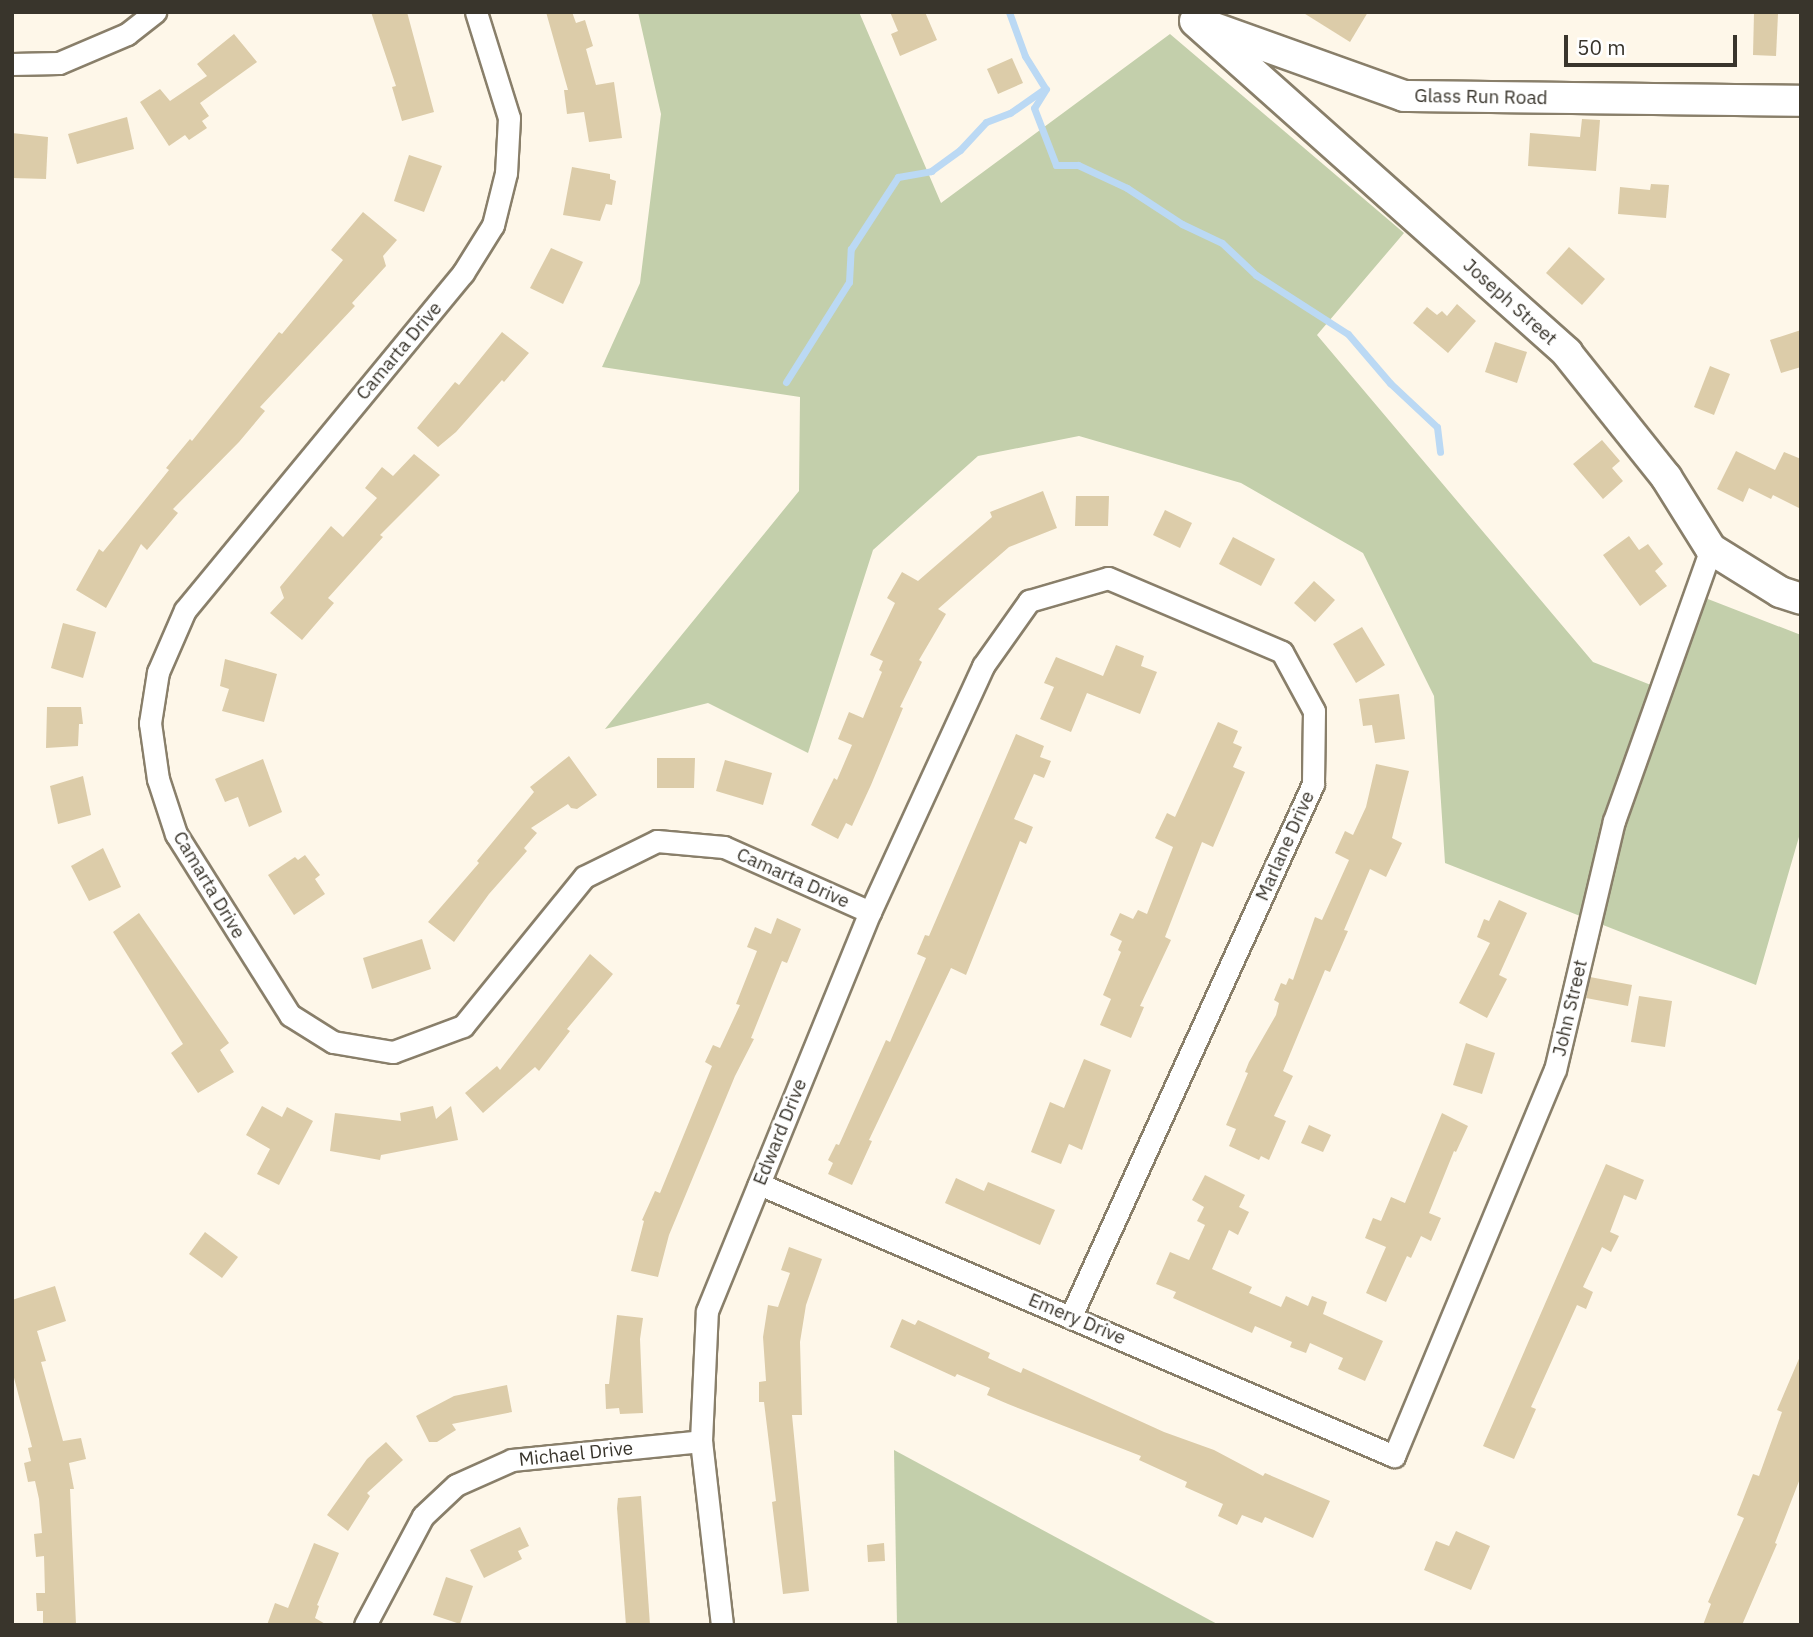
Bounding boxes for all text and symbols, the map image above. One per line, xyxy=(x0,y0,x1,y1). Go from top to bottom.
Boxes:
scale bar xyxy=(1568,21,1741,65)
text: 50 m xyxy=(1577,33,1626,61)
street label: Glass Run Road xyxy=(1414,84,1548,110)
street label: Joseph Street xyxy=(1458,254,1562,350)
street label: Camarta Drive xyxy=(351,297,447,405)
street label: Marlane Drive xyxy=(1251,788,1319,904)
street label: Camarta Drive xyxy=(168,827,250,943)
street label: Camarta Drive xyxy=(733,843,853,913)
street label: John Street xyxy=(1548,957,1592,1059)
street label: Edward Drive xyxy=(748,1075,812,1189)
street label: Emery Drive xyxy=(1025,1288,1129,1350)
street label: Michael Drive xyxy=(518,1437,634,1471)

